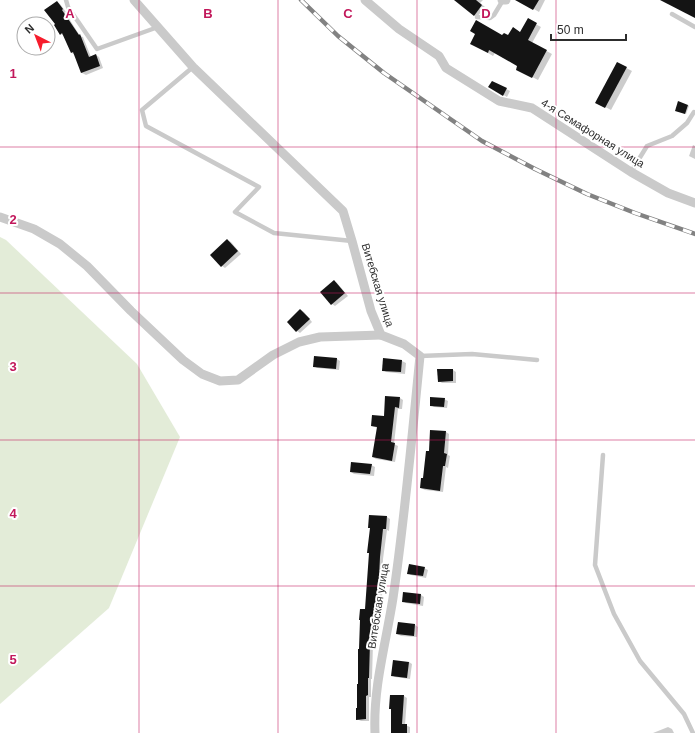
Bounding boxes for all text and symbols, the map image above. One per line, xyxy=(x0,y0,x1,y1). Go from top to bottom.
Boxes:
text: A xyxy=(65,6,75,21)
text: B xyxy=(203,6,213,21)
text: C xyxy=(343,6,353,21)
text: D xyxy=(481,6,491,21)
north arrow xyxy=(16,16,56,56)
scale bar xyxy=(551,16,626,42)
text: N xyxy=(22,21,36,36)
text: 50 m xyxy=(557,23,584,37)
text: 1 xyxy=(9,66,17,81)
street label: 4-я Семафорная улица xyxy=(539,96,647,170)
text: 2 xyxy=(9,212,17,227)
street label: Витебская улица xyxy=(360,242,397,329)
text: 3 xyxy=(9,359,17,374)
text: 4 xyxy=(9,506,17,521)
street label: Витебская улица xyxy=(365,561,391,650)
text: 5 xyxy=(9,652,17,667)

